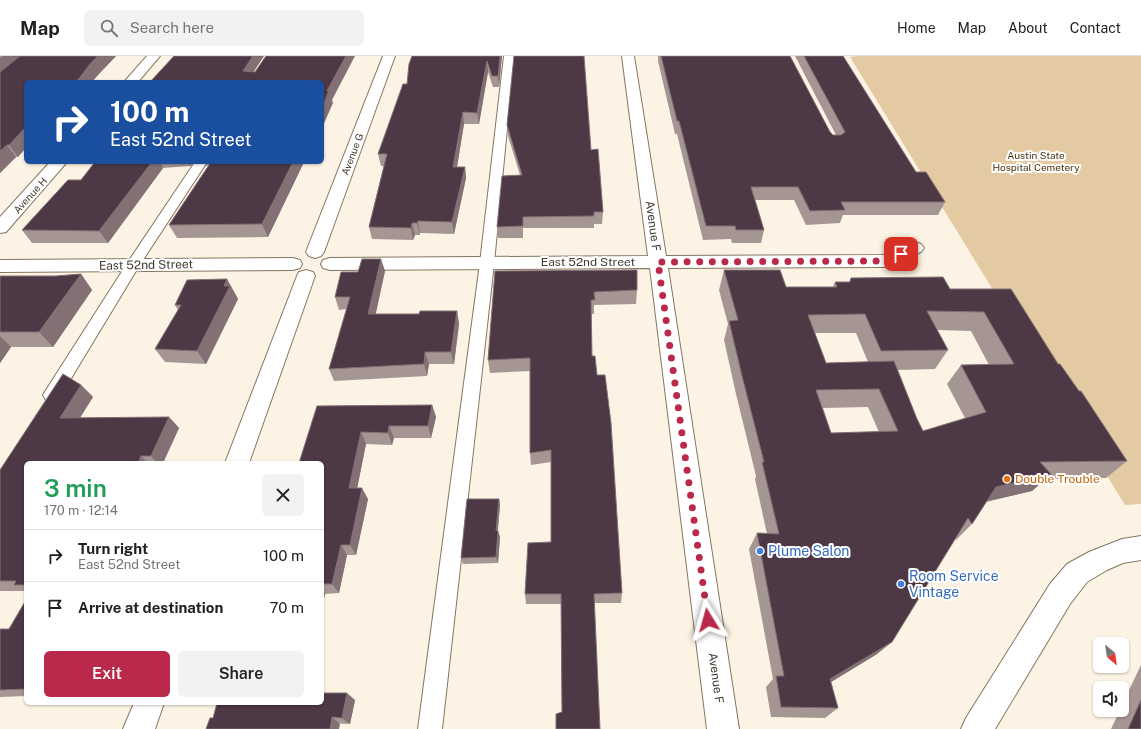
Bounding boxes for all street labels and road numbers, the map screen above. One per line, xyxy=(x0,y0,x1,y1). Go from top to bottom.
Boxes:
street label: Avenue G xyxy=(339,131,365,177)
street label: Avenue H xyxy=(11,174,49,216)
street label: Avenue F xyxy=(643,200,663,252)
street label: East 52nd Street xyxy=(541,255,636,269)
street label: East 52nd Street xyxy=(99,257,194,273)
street label: Avenue F xyxy=(706,652,726,704)

